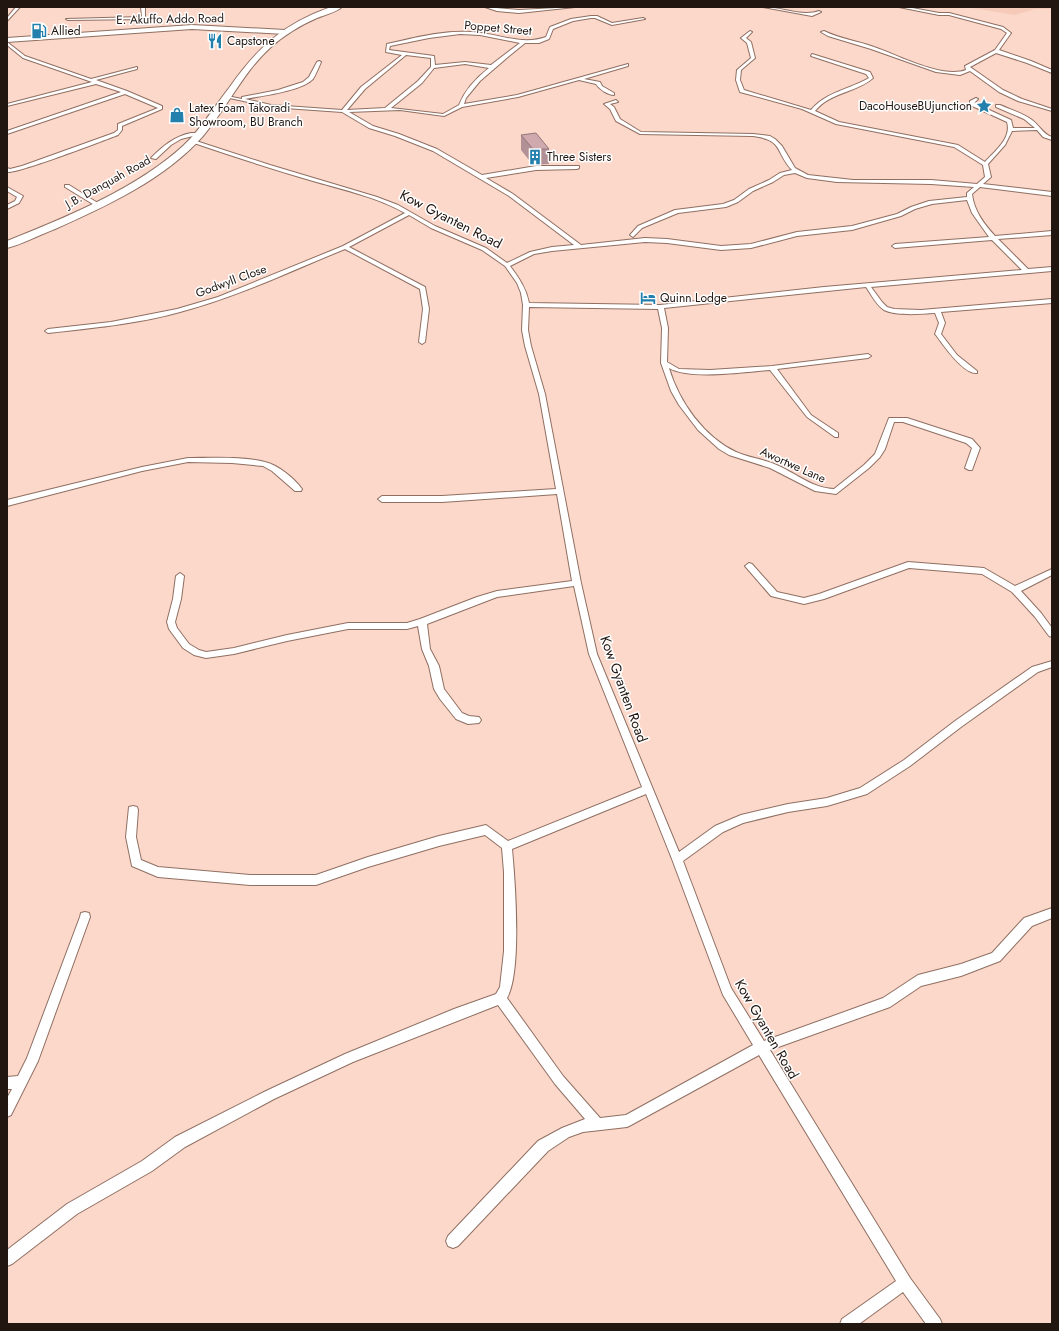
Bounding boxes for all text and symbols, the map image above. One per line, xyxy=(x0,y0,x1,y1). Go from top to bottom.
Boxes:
street label: E. Akuffo Addo Road xyxy=(116,9,224,29)
street label: Poppet Street xyxy=(463,16,533,40)
fuel station icon: Allied xyxy=(30,22,48,40)
place label: Allied xyxy=(51,22,81,40)
restaurant icon: Capstone xyxy=(206,32,224,50)
place label: Capstone xyxy=(227,32,275,50)
place label: DacoHouseBUjunction xyxy=(859,97,972,115)
place icon: DacoHouseBUjunction xyxy=(975,97,993,115)
place label: Latex Foam Takoradi Showroom, BU Branch xyxy=(189,99,303,131)
shop icon: Latex Foam Takoradi Showroom, BU Branch xyxy=(168,106,186,124)
building icon: Three Sisters xyxy=(526,148,544,166)
place label: Three Sisters xyxy=(547,148,611,166)
street label: J.B. Danquah Road xyxy=(60,151,154,214)
street label: Kow Gyanten Road xyxy=(396,185,506,253)
street label: Godwyll Close xyxy=(193,260,269,302)
hotel icon: Quinn Lodge xyxy=(639,289,657,307)
place label: Quinn Lodge xyxy=(660,289,727,307)
street label: Awortwe Lane xyxy=(757,442,829,488)
street label: Kow Gyanten Road xyxy=(595,633,653,745)
street label: Kow Gyanten Road xyxy=(730,975,804,1083)

